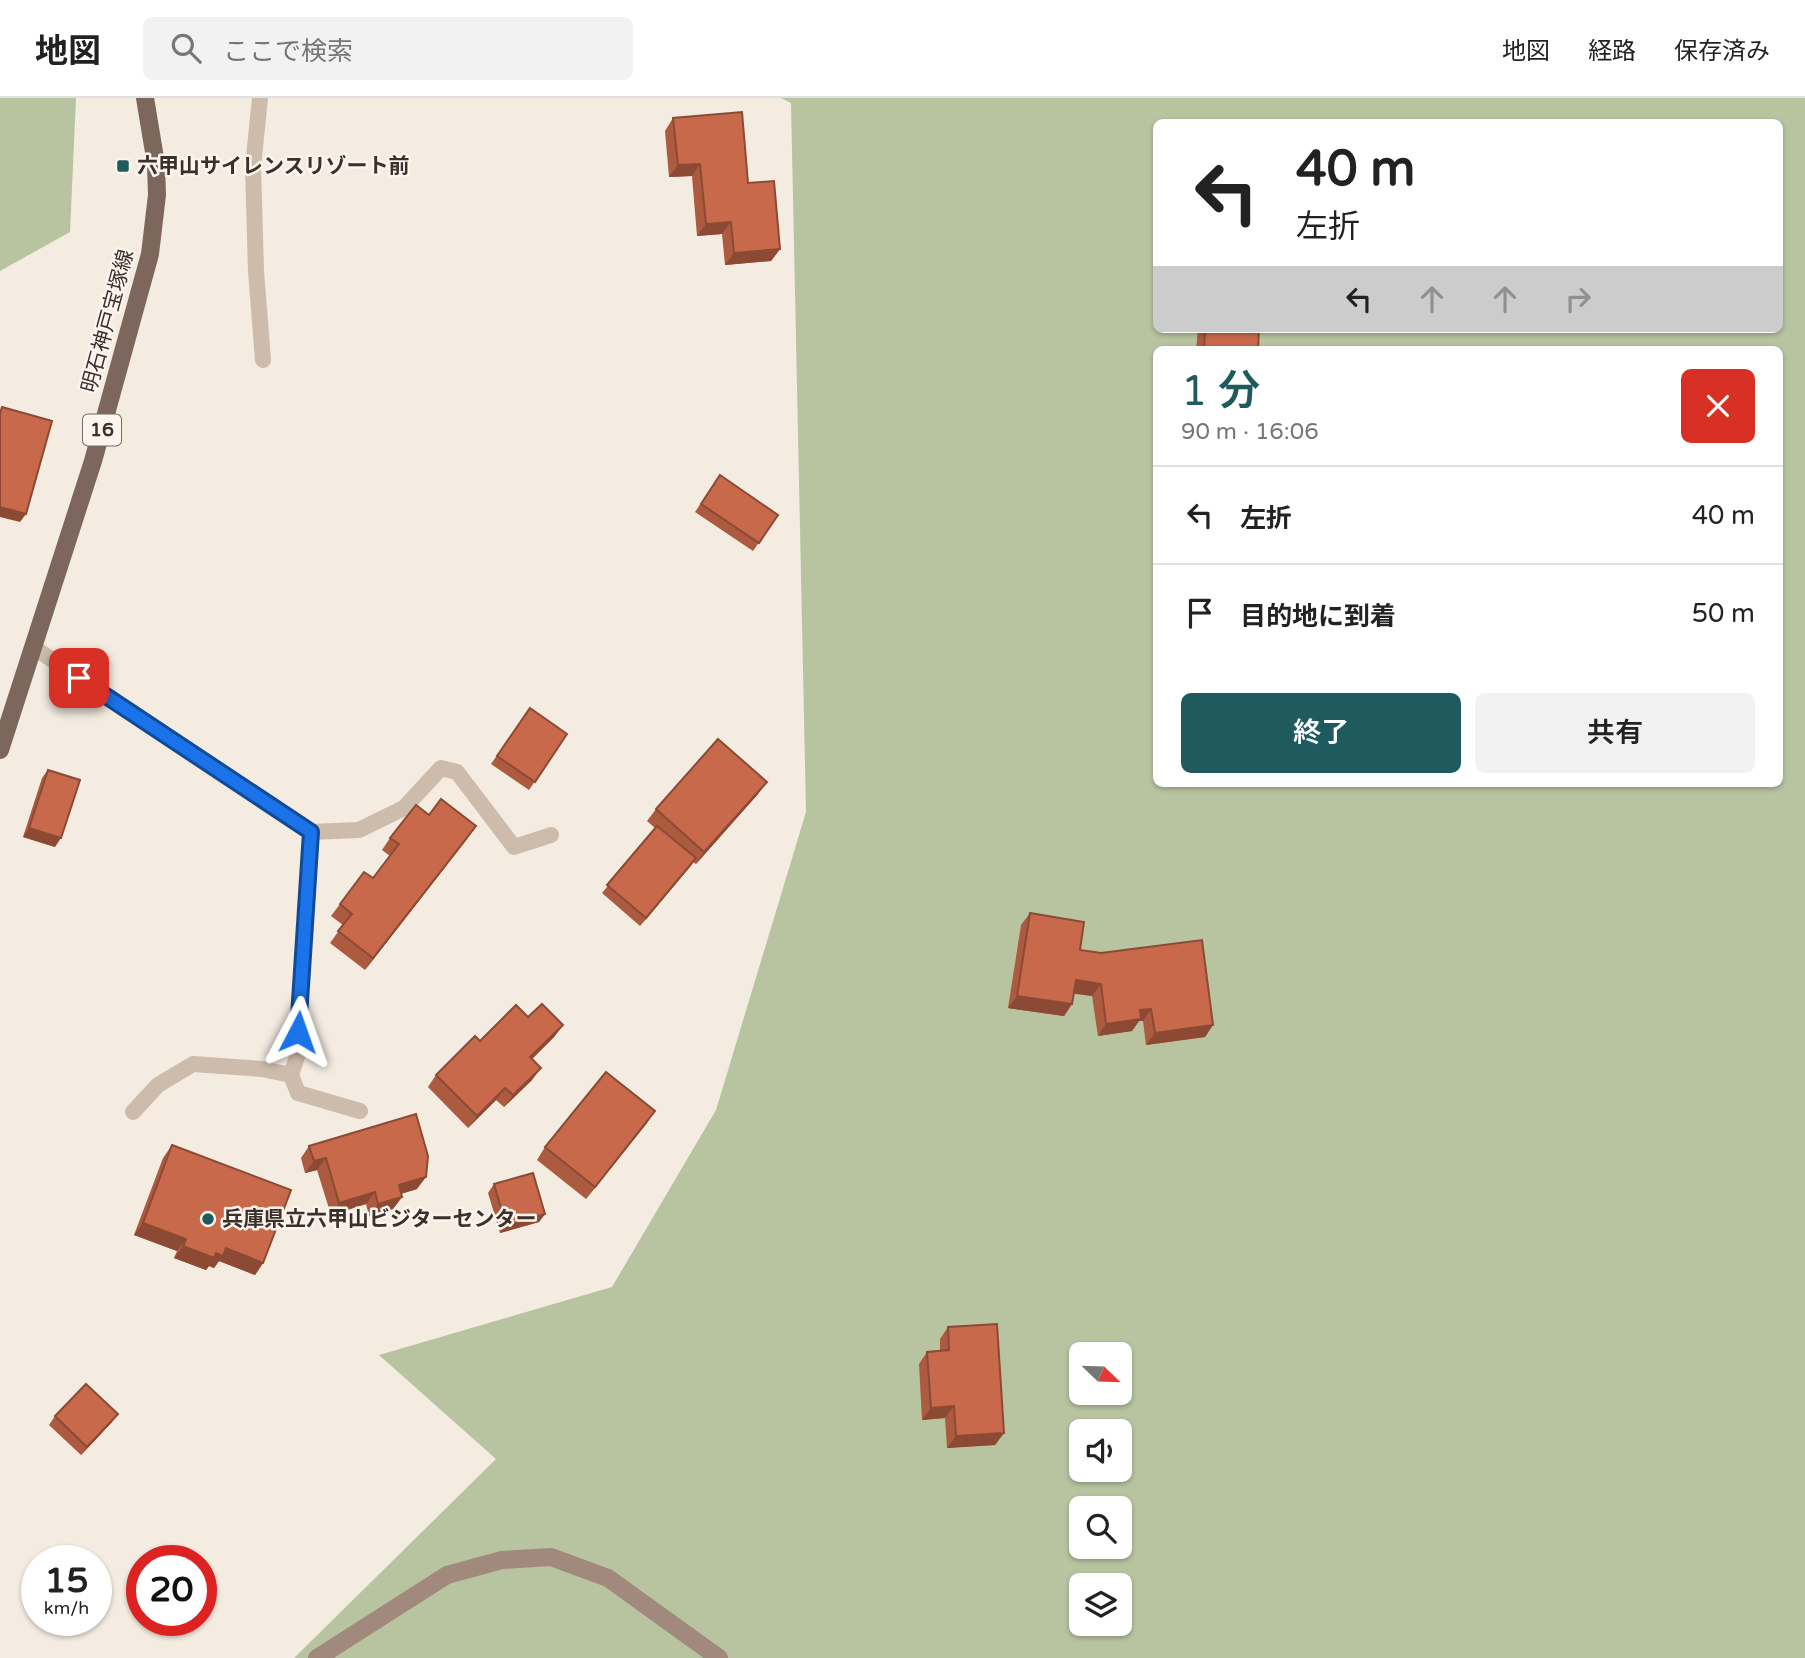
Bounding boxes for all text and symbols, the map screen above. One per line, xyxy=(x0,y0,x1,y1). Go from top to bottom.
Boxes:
search box xyxy=(143,17,633,80)
icon: search xyxy=(167,29,205,67)
text: 地図 xyxy=(35,32,101,71)
text: ここで検索 xyxy=(223,36,353,67)
text: 地図 xyxy=(1502,37,1550,66)
text: 経路 xyxy=(1588,37,1636,66)
text: 保存済み xyxy=(1674,37,1770,66)
text: 40 m xyxy=(1296,140,1415,199)
icon: left xyxy=(1181,147,1272,238)
place label: 六甲山サイレンスリゾート前 xyxy=(137,154,410,179)
marker: 六甲山サイレンスリゾート前 xyxy=(115,158,131,174)
text: 左折 xyxy=(1296,208,1360,246)
street label: 明石神戸宝塚線 xyxy=(77,247,139,395)
icon: left xyxy=(1340,280,1378,318)
icon: ahead xyxy=(1413,280,1451,318)
icon: ahead xyxy=(1486,280,1524,318)
icon: right xyxy=(1559,280,1597,318)
text: 1 分 xyxy=(1181,366,1260,417)
button: close xyxy=(1681,369,1755,443)
road number: 16 xyxy=(83,414,121,446)
text: 90 m · 16:06 xyxy=(1181,418,1319,446)
icon: left xyxy=(1181,496,1219,534)
text: 40 m xyxy=(1692,500,1755,531)
text: 左折 xyxy=(1240,503,1292,534)
icon: arrive xyxy=(1181,594,1219,632)
text: 50 m xyxy=(1692,598,1755,629)
text: 目的地に到着 xyxy=(1240,601,1396,632)
pin xyxy=(49,648,109,708)
icon: arrive xyxy=(60,659,98,697)
button: 終了 xyxy=(1181,693,1461,773)
button: 共有 xyxy=(1475,693,1755,773)
position arrow xyxy=(261,995,335,1069)
place label: 兵庫県立六甲山ビジターセンター xyxy=(222,1207,537,1232)
marker: 兵庫県立六甲山ビジターセンター xyxy=(200,1211,216,1227)
north arrow xyxy=(1069,1342,1132,1405)
map controls xyxy=(1069,1342,1132,1636)
button: sound xyxy=(1069,1419,1132,1482)
button: search xyxy=(1069,1496,1132,1559)
speed limit sign: 20 xyxy=(126,1545,217,1636)
text: 15 xyxy=(45,1560,88,1602)
button: layers xyxy=(1069,1573,1132,1636)
text: km/h xyxy=(44,1597,89,1619)

